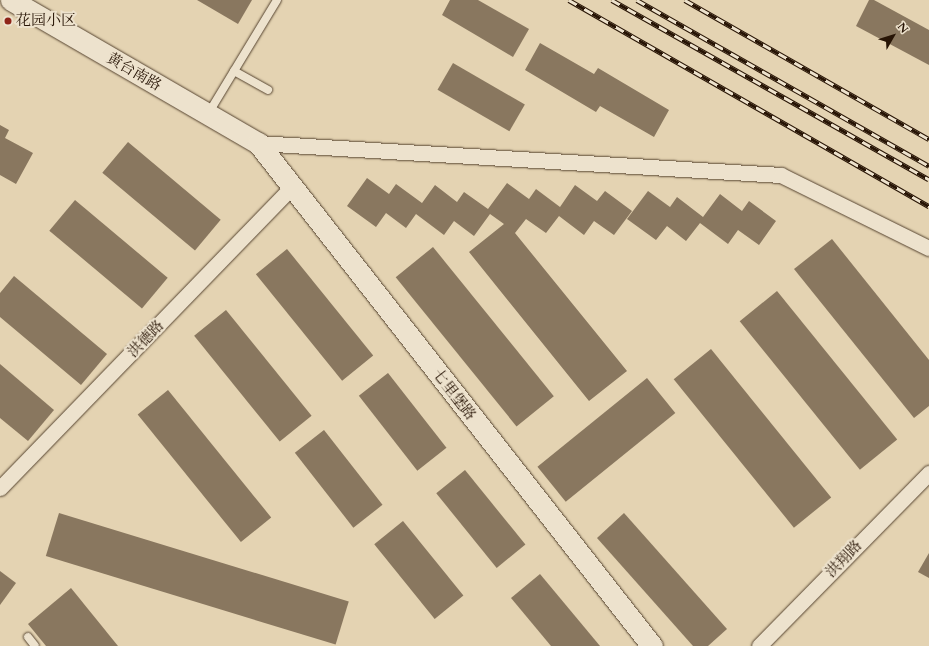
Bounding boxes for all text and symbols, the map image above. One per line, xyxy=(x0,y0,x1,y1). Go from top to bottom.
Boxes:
place label: 花园小区 xyxy=(16,12,76,30)
marker: 花园小区 xyxy=(3,16,13,26)
north arrow xyxy=(873,16,913,56)
text: N xyxy=(894,20,912,37)
street label: 黄台南路 xyxy=(104,49,164,95)
street label: 洪德路 xyxy=(124,317,168,361)
street label: 七里堡路 xyxy=(428,366,480,424)
street label: 洪翔路 xyxy=(822,537,866,581)

